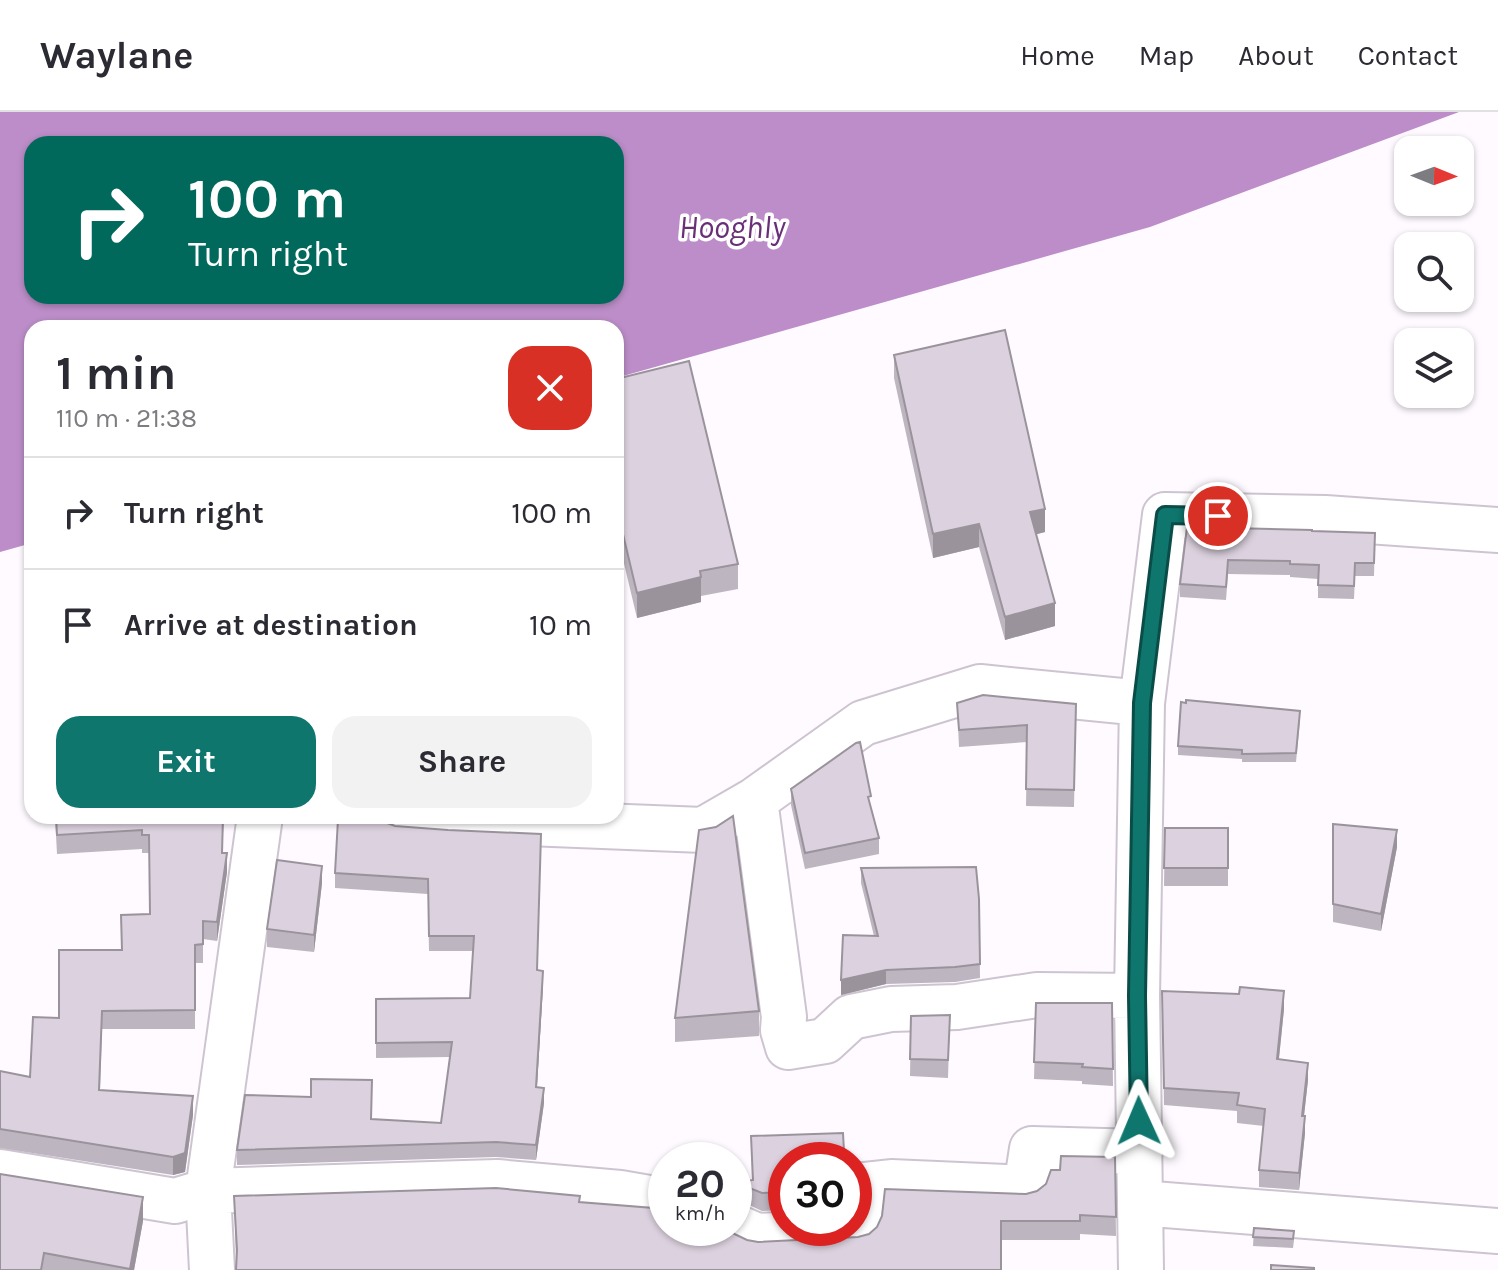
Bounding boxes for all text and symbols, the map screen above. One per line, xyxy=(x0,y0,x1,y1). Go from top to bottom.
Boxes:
text: Waylane xyxy=(40,33,193,78)
text: Home xyxy=(1020,39,1095,72)
text: Map xyxy=(1139,39,1194,72)
text: About xyxy=(1238,39,1314,72)
text: Contact xyxy=(1358,39,1458,72)
north arrow xyxy=(1394,136,1474,216)
map controls xyxy=(1394,136,1474,408)
text: 100 m xyxy=(188,166,346,231)
icon: right xyxy=(56,168,160,272)
water label: Hooghly xyxy=(679,209,786,246)
button: search xyxy=(1394,232,1474,312)
text: Turn right xyxy=(188,233,348,275)
button: layers xyxy=(1394,328,1474,408)
text: 1 min xyxy=(56,345,176,401)
button: close xyxy=(508,346,592,430)
text: 110 m · 21:38 xyxy=(56,403,197,434)
pin xyxy=(1184,482,1252,550)
icon: right xyxy=(56,491,100,535)
icon: arrive xyxy=(1196,494,1240,538)
text: Turn right xyxy=(124,495,264,531)
text: 100 m xyxy=(511,495,592,531)
icon: arrive xyxy=(56,603,100,647)
text: Arrive at destination xyxy=(124,607,418,643)
text: 10 m xyxy=(529,607,592,643)
button: Exit xyxy=(56,716,316,808)
button: Share xyxy=(332,716,592,808)
position arrow xyxy=(1097,1079,1181,1163)
speed limit sign: 30 xyxy=(768,1142,872,1246)
text: 20 xyxy=(675,1160,725,1207)
text: km/h xyxy=(675,1202,725,1225)

